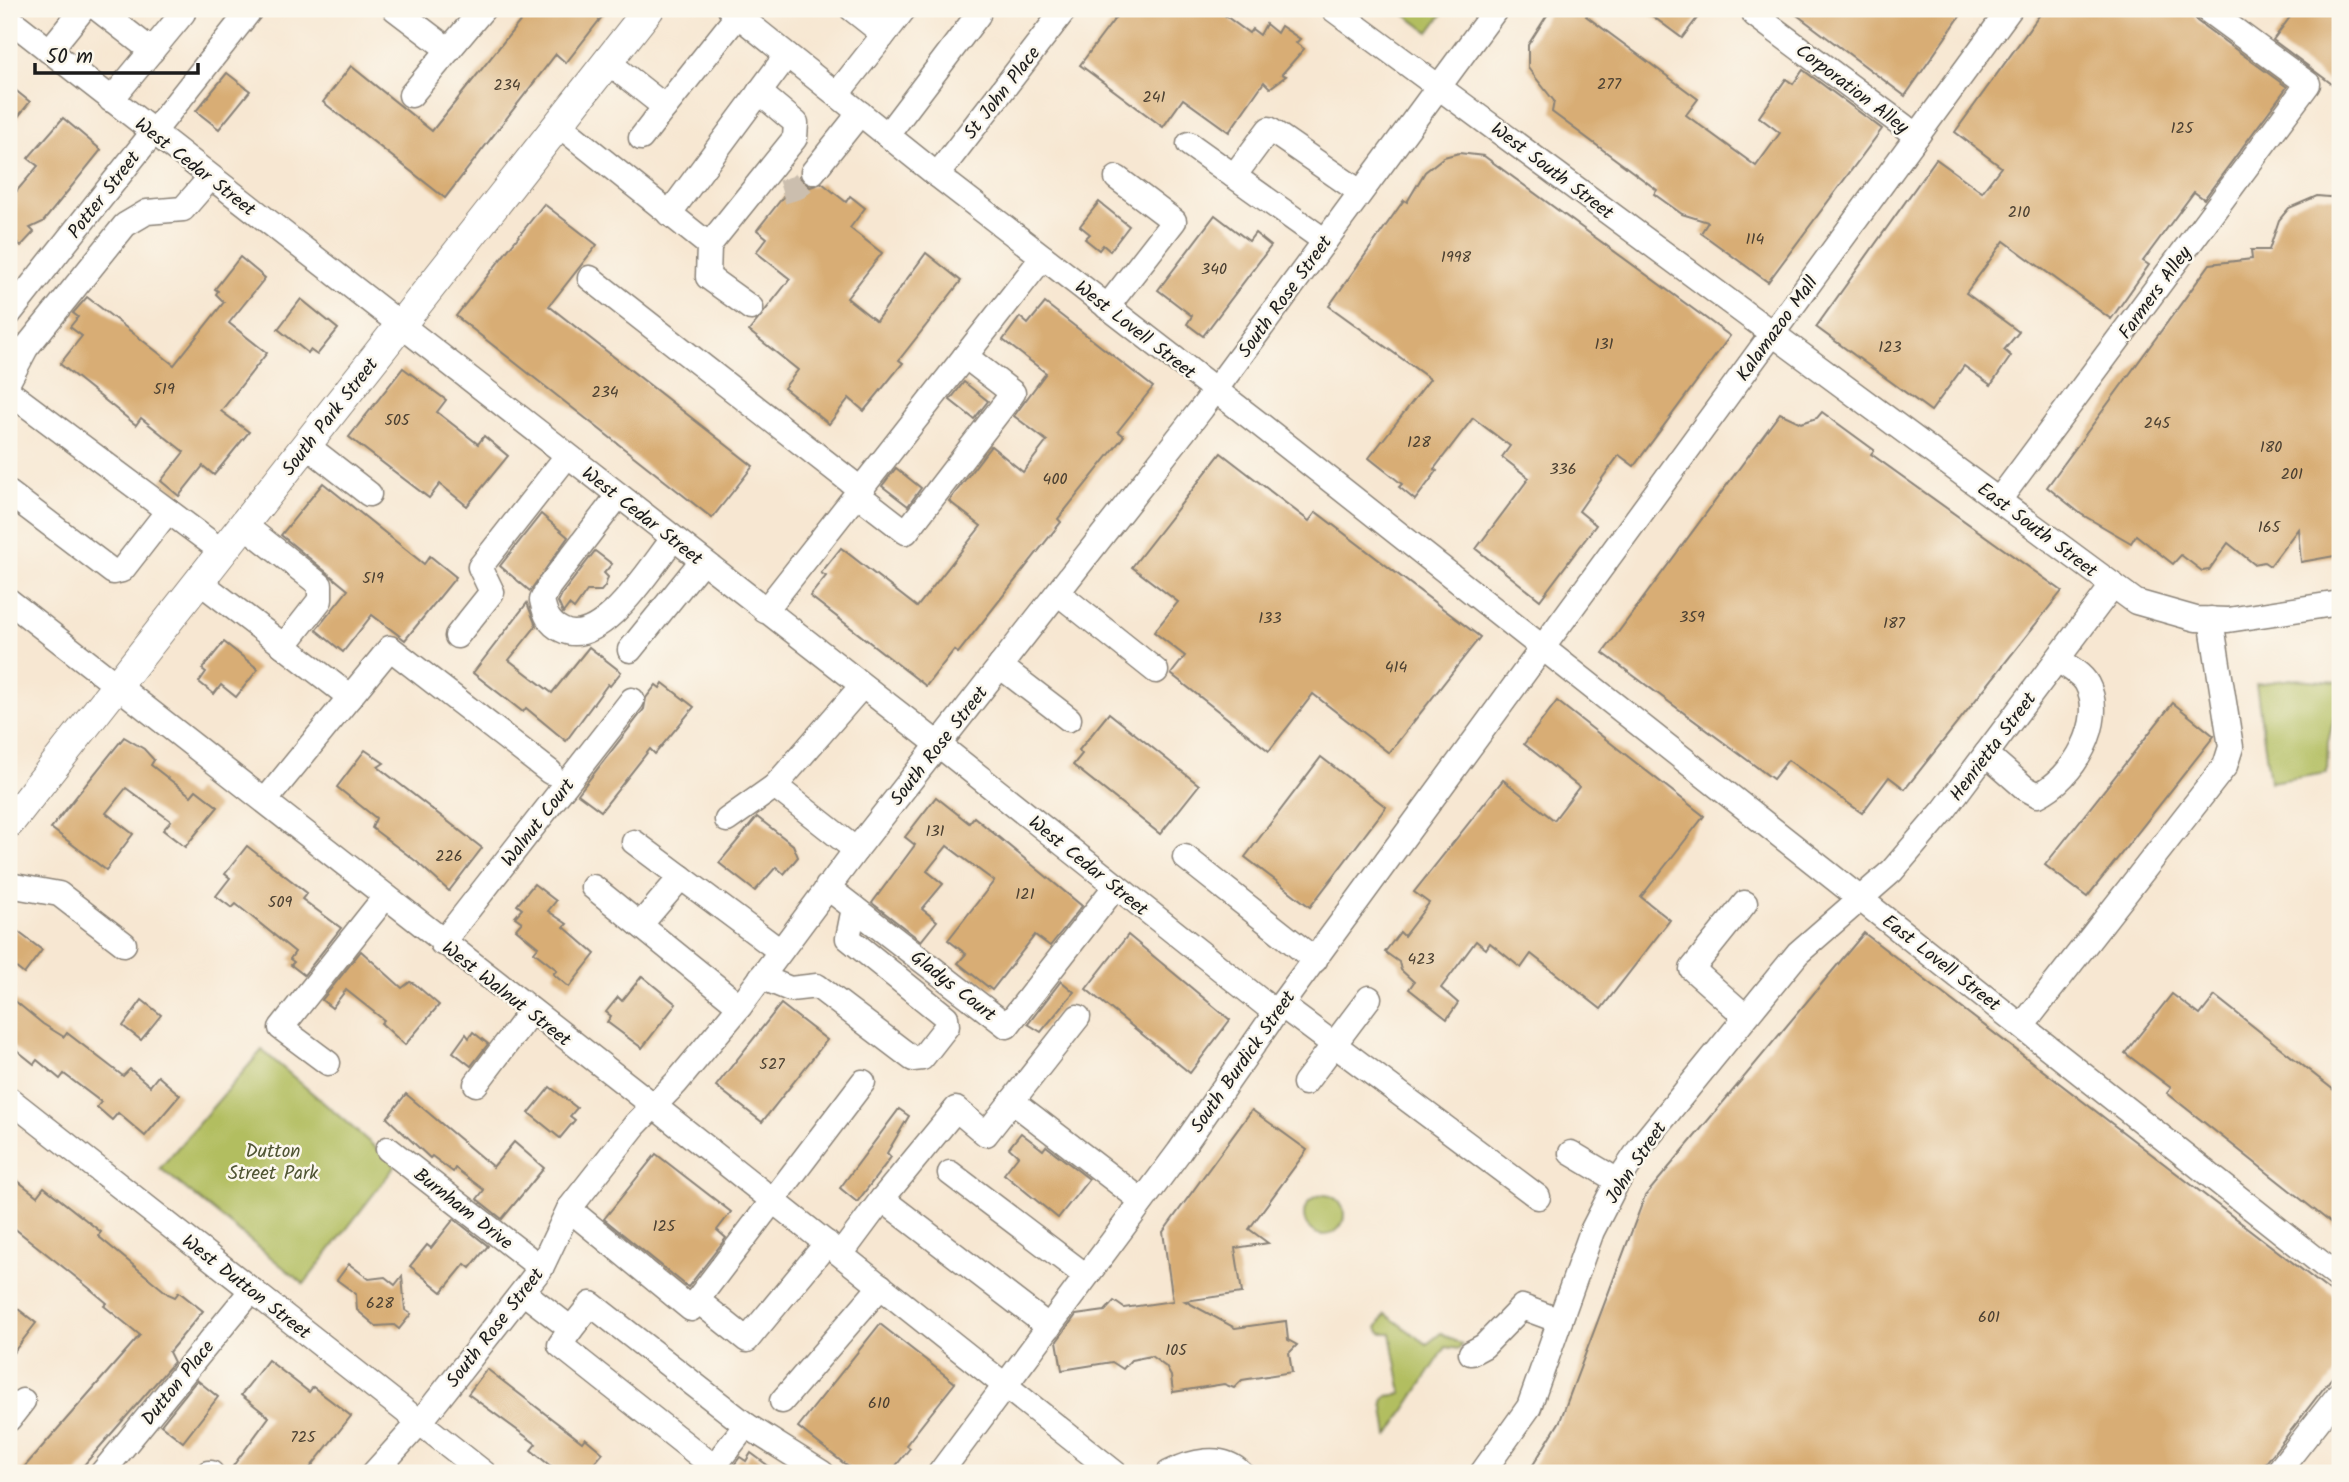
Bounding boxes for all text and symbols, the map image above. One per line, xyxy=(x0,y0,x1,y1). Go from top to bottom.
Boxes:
scale bar xyxy=(35,32,198,76)
street label: Corporation Alley xyxy=(1789,37,1916,143)
street label: St John Place xyxy=(956,40,1049,146)
text: 50 m xyxy=(46,41,93,74)
house number: 277 xyxy=(1597,72,1622,97)
house number: 234 xyxy=(493,73,521,98)
house number: 241 xyxy=(1142,85,1166,110)
street label: West Cedar Street xyxy=(128,111,262,225)
street label: West South Street xyxy=(1484,115,1620,228)
house number: 125 xyxy=(2171,116,2195,141)
street label: Potter Street xyxy=(61,144,149,246)
house number: 210 xyxy=(2008,200,2030,225)
house number: 114 xyxy=(1746,227,1765,252)
street label: South Rose Street xyxy=(1231,229,1341,365)
street label: Farmers Alley xyxy=(2111,239,2200,346)
house number: 1998 xyxy=(1441,245,1471,270)
house number: 340 xyxy=(1201,257,1227,282)
street label: Kalamazoo Mall xyxy=(1729,270,1826,388)
street label: West Lovell Street xyxy=(1068,273,1202,388)
house number: 131 xyxy=(1594,332,1614,357)
house number: 123 xyxy=(1878,335,1902,360)
street label: South Park Street xyxy=(275,351,387,483)
house number: 519 xyxy=(153,377,175,402)
house number: 234 xyxy=(591,380,619,405)
house number: 505 xyxy=(384,408,411,433)
house number: 245 xyxy=(2144,411,2172,436)
house number: 128 xyxy=(1407,430,1431,455)
house number: 180 xyxy=(2260,435,2282,460)
house number: 336 xyxy=(1549,457,1577,482)
street label: West Cedar Street xyxy=(575,460,709,574)
house number: 201 xyxy=(2281,462,2303,487)
house number: 400 xyxy=(1043,467,1067,492)
street label: East South Street xyxy=(1970,475,2104,586)
house number: 165 xyxy=(2258,515,2282,540)
house number: 519 xyxy=(362,566,384,591)
house number: 359 xyxy=(1679,605,1705,630)
house number: 133 xyxy=(1258,606,1282,631)
house number: 187 xyxy=(1883,611,1906,636)
house number: 414 xyxy=(1385,655,1408,680)
street label: South Rose Street xyxy=(883,679,996,813)
street label: Henrietta Street xyxy=(1942,686,2045,808)
street label: Walnut Court xyxy=(494,772,583,874)
street label: West Cedar Street xyxy=(1021,809,1155,925)
house number: 131 xyxy=(925,819,945,844)
house number: 226 xyxy=(435,844,463,869)
house number: 121 xyxy=(1015,882,1035,907)
house number: 509 xyxy=(268,890,292,915)
street label: East Lovell Street xyxy=(1875,908,2007,1020)
street label: West Walnut Street xyxy=(435,934,577,1055)
street label: Gladys Court xyxy=(903,943,1003,1030)
house number: 423 xyxy=(1407,947,1435,972)
street label: South Burdick Street xyxy=(1183,984,1304,1139)
house number: 527 xyxy=(759,1052,785,1077)
street label: John Street xyxy=(1598,1115,1676,1210)
park label: Dutton Street Park xyxy=(228,1137,318,1189)
street label: Burnham Drive xyxy=(407,1161,519,1258)
house number: 125 xyxy=(653,1214,677,1239)
street label: West Dutton Street xyxy=(175,1227,317,1348)
street label: South Rose Street xyxy=(439,1261,552,1395)
house number: 628 xyxy=(366,1291,394,1316)
house number: 601 xyxy=(1978,1305,2000,1330)
street label: Dutton Place xyxy=(134,1333,223,1433)
house number: 105 xyxy=(1165,1338,1188,1363)
house number: 610 xyxy=(868,1391,890,1416)
house number: 725 xyxy=(290,1425,317,1450)

